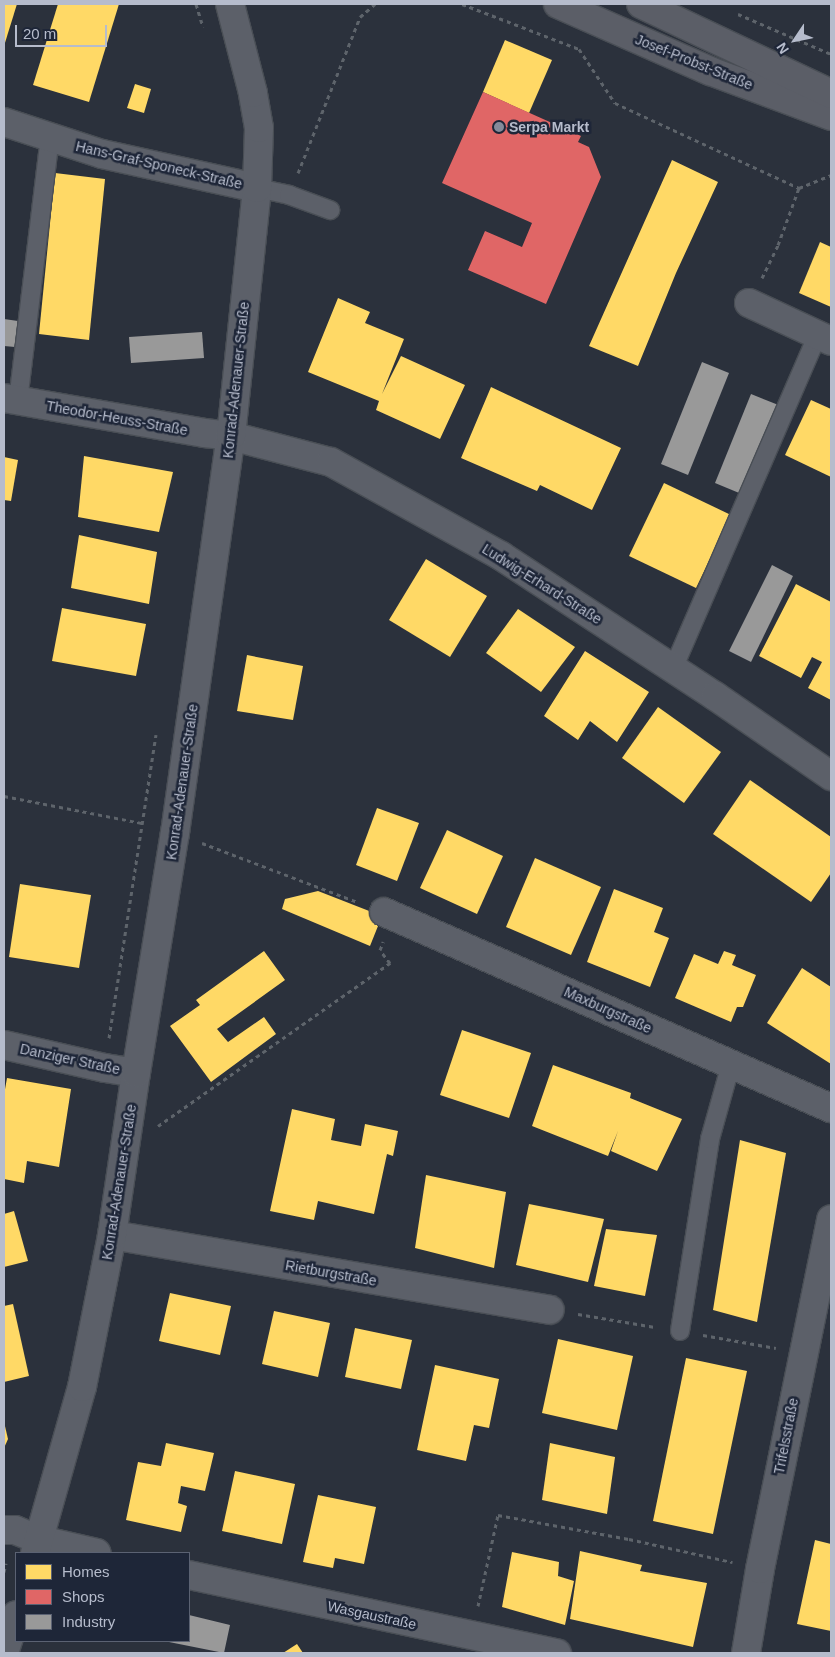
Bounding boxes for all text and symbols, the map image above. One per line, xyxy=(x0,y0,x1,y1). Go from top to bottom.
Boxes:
scale bar xyxy=(18,15,110,47)
north arrow xyxy=(770,15,820,65)
text: 20 m xyxy=(23,25,56,42)
street label: Josef-Probst-Straße xyxy=(633,31,755,93)
text: N xyxy=(773,40,792,57)
place label: Serpa Markt xyxy=(509,119,589,135)
marker: Serpa Markt xyxy=(493,121,505,133)
street label: Hans-Graf-Sponeck-Straße xyxy=(74,138,244,192)
street label: Konrad-Adenauer-Straße xyxy=(219,301,253,459)
street label: Theodor-Heuss-Straße xyxy=(45,397,189,439)
street label: Ludwig-Erhard-Straße xyxy=(479,540,605,628)
street label: Konrad-Adenauer-Straße xyxy=(163,703,201,861)
street label: Maxburgstraße xyxy=(562,983,654,1037)
street label: Danziger Straße xyxy=(18,1040,122,1078)
street label: Konrad-Adenauer-Straße xyxy=(98,1103,140,1261)
street label: Rietburgstraße xyxy=(284,1257,378,1289)
street label: Trifelsstraße xyxy=(770,1396,802,1476)
legend xyxy=(15,1552,190,1642)
text: Homes xyxy=(62,1563,110,1580)
text: Shops xyxy=(62,1588,105,1605)
street label: Wasgaustraße xyxy=(326,1597,418,1633)
text: Industry xyxy=(62,1613,115,1630)

